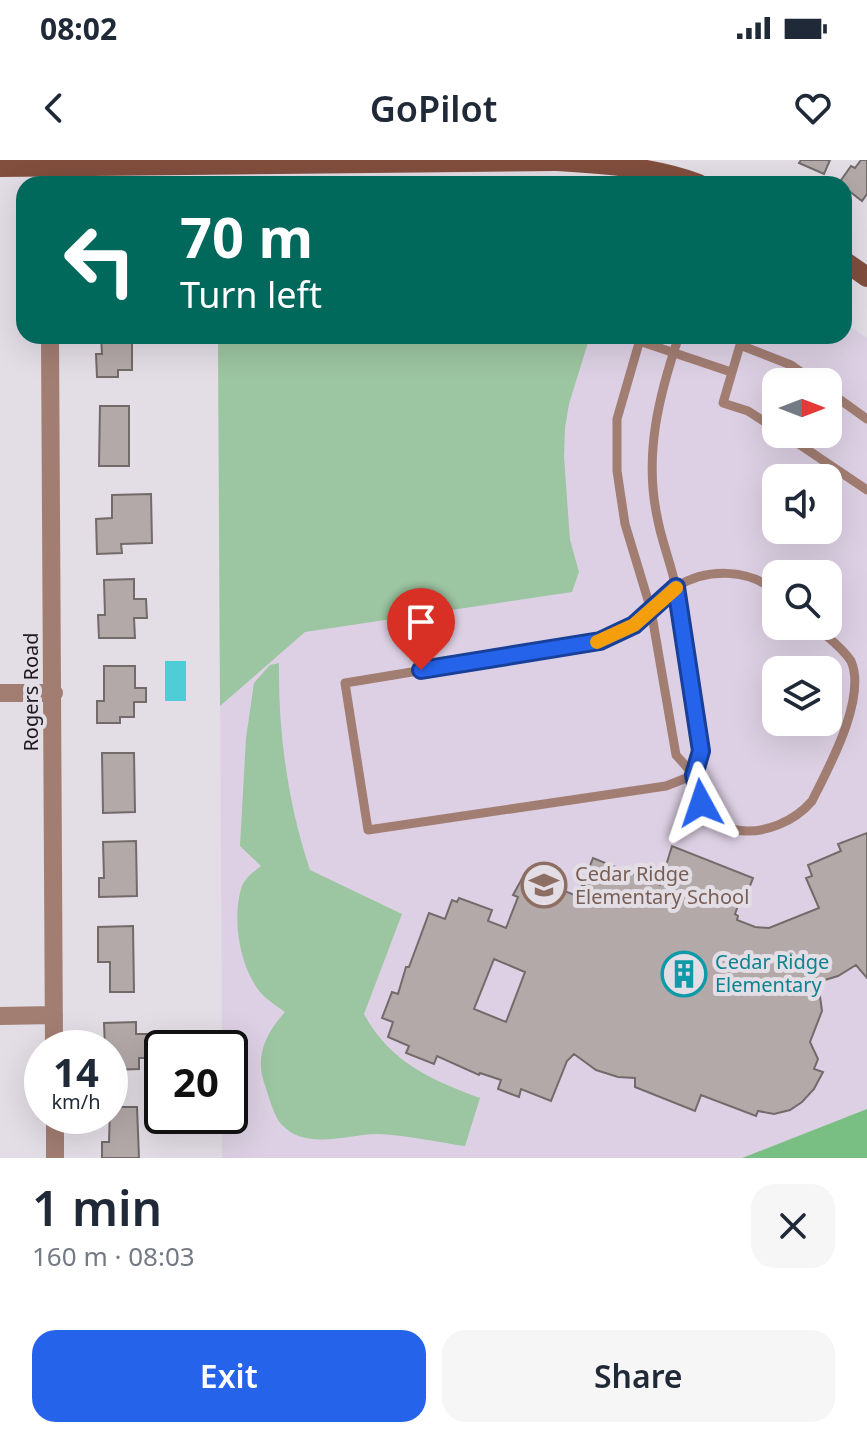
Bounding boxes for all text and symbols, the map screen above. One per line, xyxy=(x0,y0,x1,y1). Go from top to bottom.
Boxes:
text: 08:02 xyxy=(40,8,117,49)
text: GoPilot xyxy=(370,84,497,133)
icon: back xyxy=(32,86,76,130)
icon: heart xyxy=(791,86,835,130)
text: 70 m xyxy=(180,198,313,274)
icon: left xyxy=(48,208,152,312)
text: Turn left xyxy=(180,270,322,319)
north arrow xyxy=(762,368,842,448)
map controls xyxy=(762,368,842,736)
button: sound xyxy=(762,464,842,544)
button: search xyxy=(762,560,842,640)
pin xyxy=(387,588,455,670)
icon: arrive xyxy=(399,600,443,644)
street label: Rogers Road xyxy=(17,632,44,752)
button: layers xyxy=(762,656,842,736)
position arrow xyxy=(659,761,743,845)
place label: Cedar Ridge Elementary School xyxy=(575,860,749,910)
school or university icon: Cedar Ridge Elementary School xyxy=(520,861,568,909)
place label: Cedar Ridge Elementary xyxy=(715,948,829,998)
building icon: Cedar Ridge Elementary xyxy=(660,950,708,998)
speed limit sign: 20 xyxy=(144,1030,248,1134)
text: 14 xyxy=(53,1044,99,1099)
text: km/h xyxy=(51,1088,101,1115)
text: 1 min xyxy=(32,1175,162,1240)
button: close xyxy=(751,1184,835,1268)
text: 160 m · 08:03 xyxy=(32,1238,195,1274)
button: Exit xyxy=(32,1330,426,1422)
button: Share xyxy=(442,1330,835,1422)

